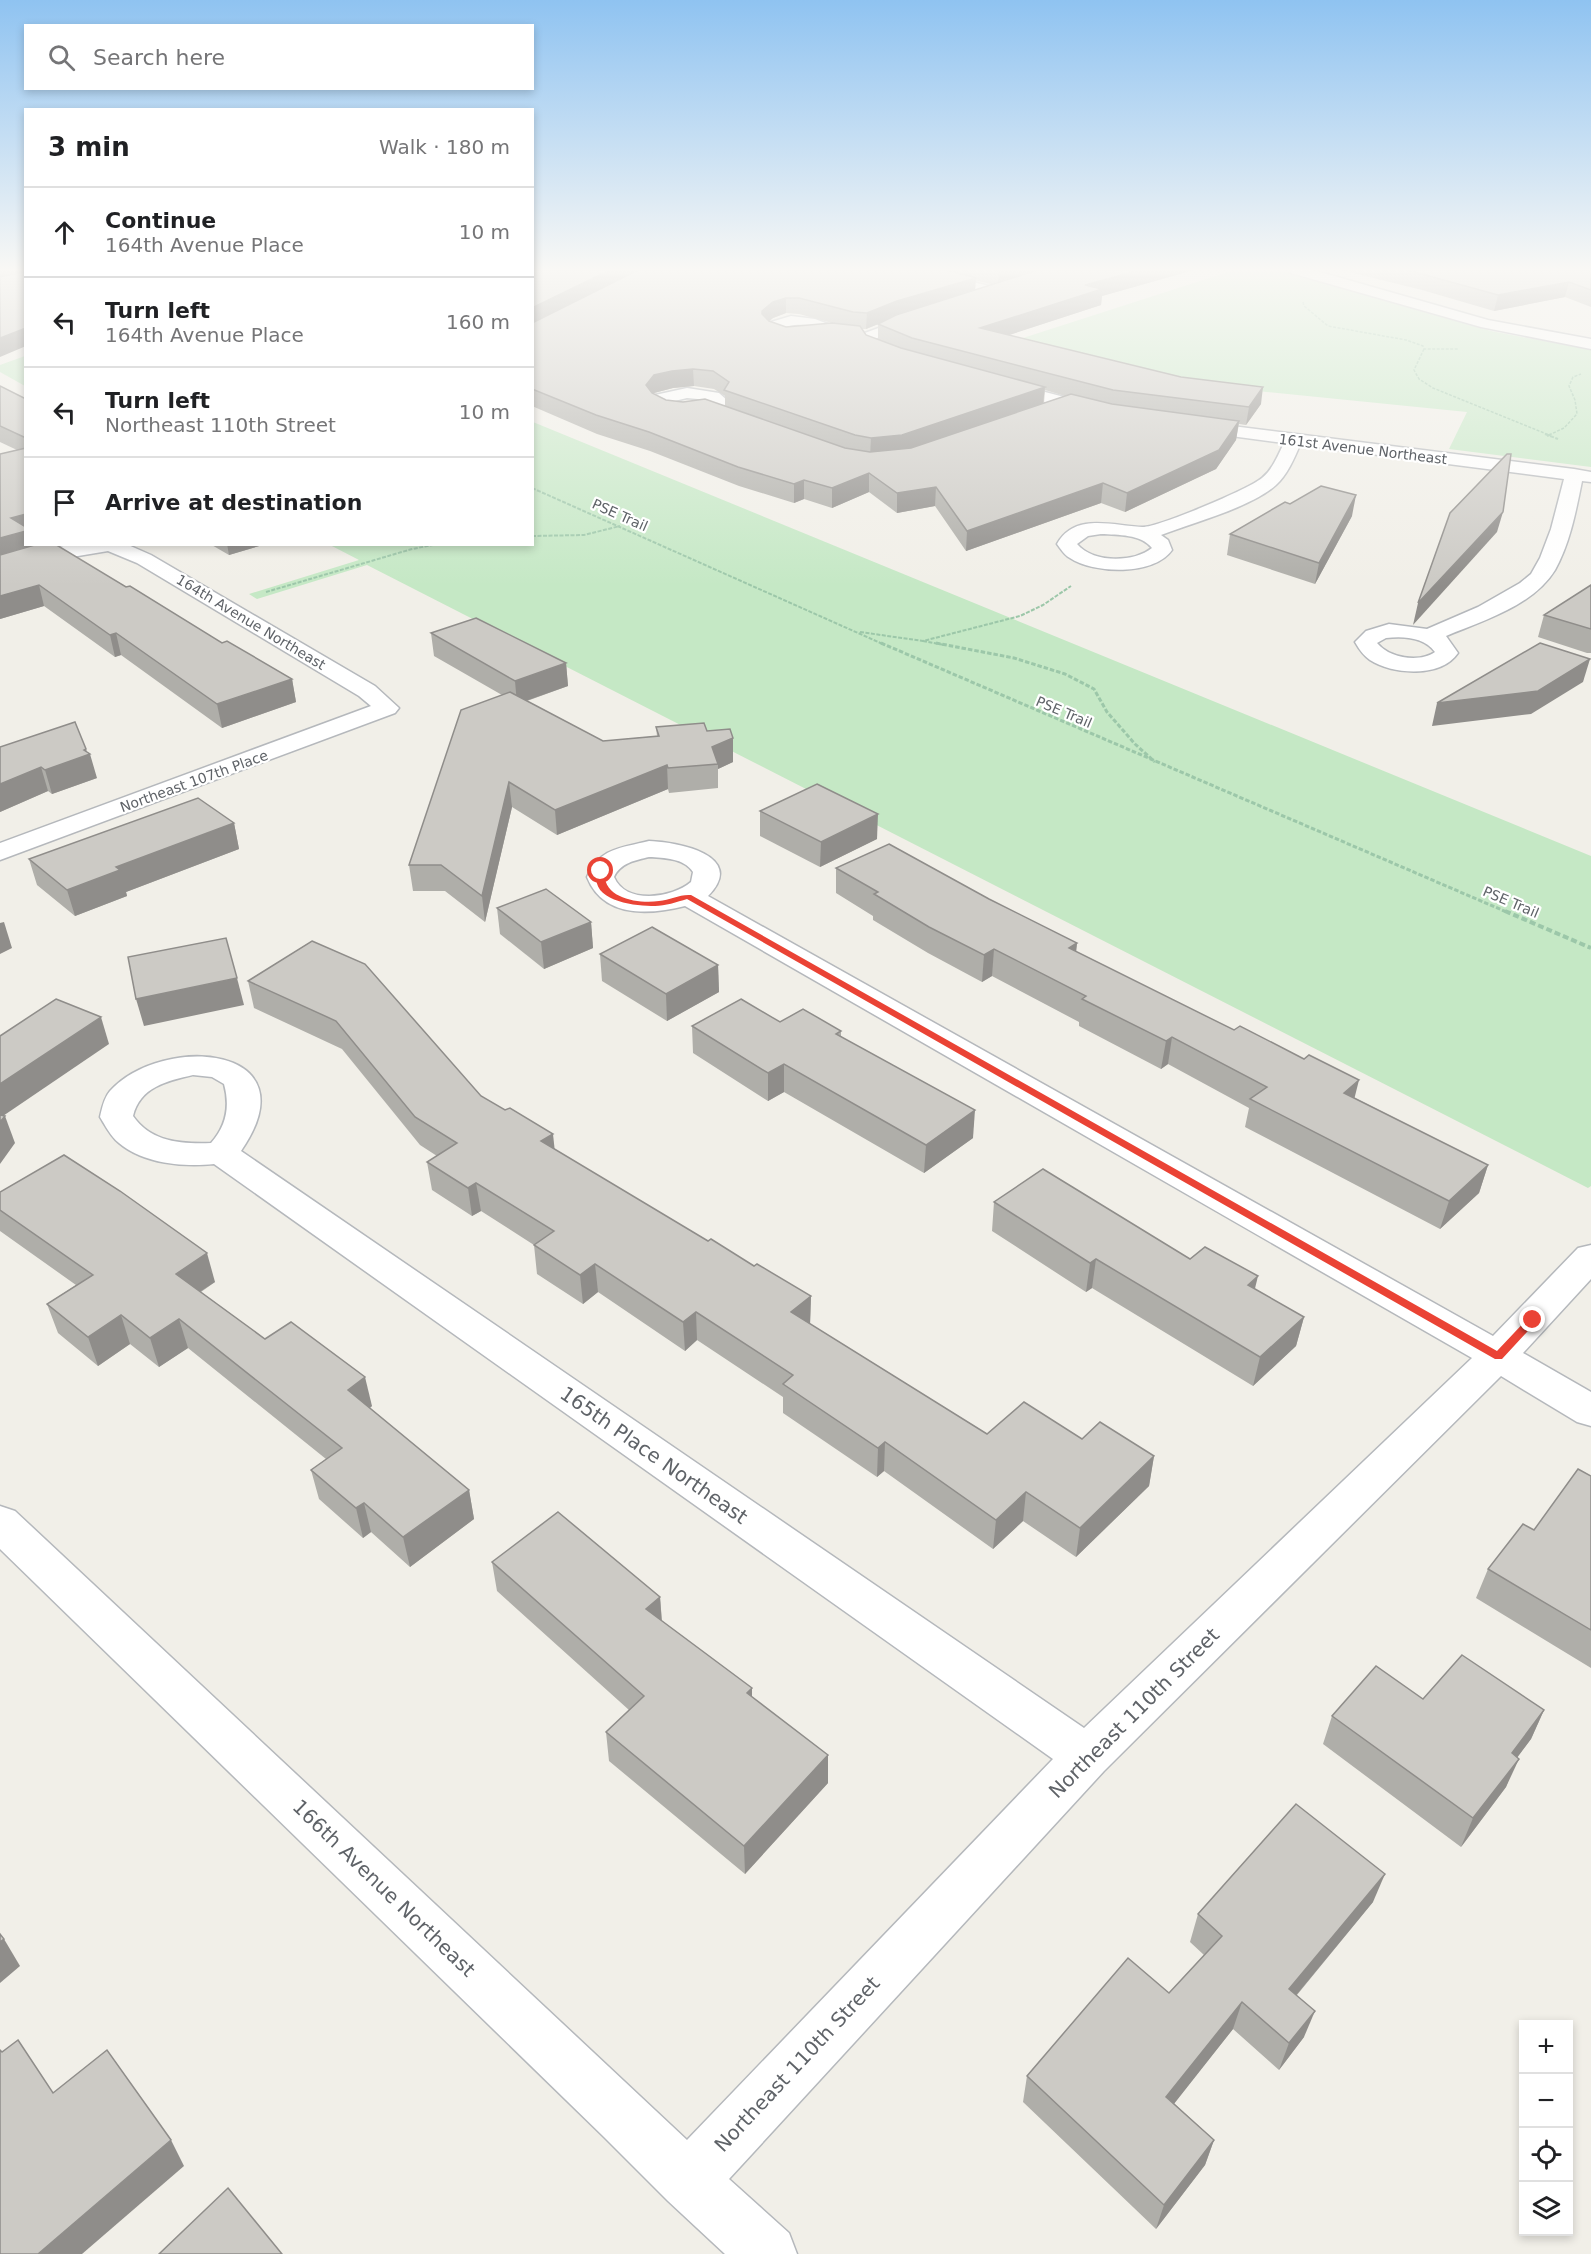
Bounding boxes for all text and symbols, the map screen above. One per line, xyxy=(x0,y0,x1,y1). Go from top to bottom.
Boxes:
search box xyxy=(24,24,534,90)
icon: search xyxy=(45,41,78,74)
text: Search here xyxy=(93,45,225,70)
text: 3 min xyxy=(48,132,130,162)
text: Walk · 180 m xyxy=(379,135,510,159)
text: Continue xyxy=(105,208,216,233)
icon: ahead xyxy=(48,216,81,249)
text: 10 m xyxy=(459,220,510,244)
text: 164th Avenue Place xyxy=(105,233,304,257)
text: Turn left xyxy=(105,298,210,323)
icon: left xyxy=(48,306,81,339)
text: 160 m xyxy=(446,310,510,334)
text: 164th Avenue Place xyxy=(105,323,304,347)
text: Turn left xyxy=(105,388,210,413)
icon: left xyxy=(48,396,81,429)
text: 10 m xyxy=(459,400,510,424)
text: Northeast 110th Street xyxy=(105,413,336,437)
street label: 161st Avenue Northeast xyxy=(1278,431,1449,467)
icon: arrive xyxy=(48,486,81,519)
text: Arrive at destination xyxy=(105,490,362,515)
street label: PSE Trail xyxy=(590,496,650,534)
street label: 164th Avenue Northeast xyxy=(174,571,329,673)
street label: PSE Trail xyxy=(1034,693,1094,731)
street label: Northeast 107th Place xyxy=(118,747,270,815)
route start xyxy=(587,857,613,883)
street label: PSE Trail xyxy=(1481,883,1541,921)
route end xyxy=(1519,1306,1545,1332)
street label: 165th Place Northeast xyxy=(556,1381,752,1529)
street label: Northeast 110th Street xyxy=(1044,1623,1224,1803)
street label: 166th Avenue Northeast xyxy=(288,1794,480,1982)
street label: Northeast 110th Street xyxy=(709,1971,885,2157)
map controls xyxy=(1519,2020,1573,2236)
button: + xyxy=(1519,2020,1573,2074)
button: − xyxy=(1519,2074,1573,2128)
button: locate xyxy=(1519,2128,1573,2182)
button: layers xyxy=(1519,2182,1573,2236)

